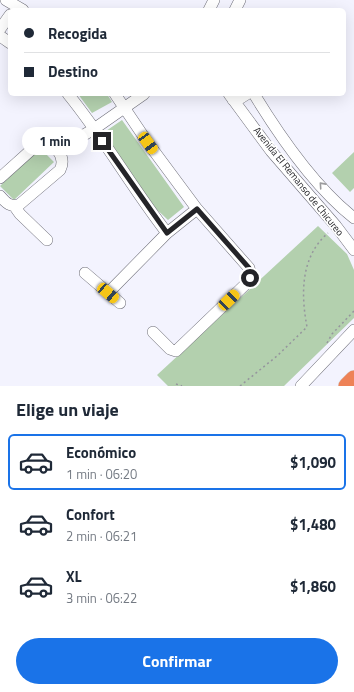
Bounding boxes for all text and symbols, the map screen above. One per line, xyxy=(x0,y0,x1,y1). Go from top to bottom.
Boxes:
text: Recogida xyxy=(48,22,107,45)
text: Destino xyxy=(48,60,98,83)
street label: Avenida El Remanso de Chicureo xyxy=(250,124,347,239)
callout: 1 min xyxy=(22,127,88,155)
car xyxy=(136,130,160,156)
text: 1 min xyxy=(39,131,71,151)
route end xyxy=(93,132,111,150)
one-way arrow xyxy=(319,183,326,190)
route start xyxy=(241,269,259,287)
car xyxy=(95,281,121,305)
car xyxy=(216,287,242,313)
text: Elige un viaje xyxy=(16,396,119,423)
text: Económico xyxy=(66,441,136,464)
icon: car xyxy=(18,444,54,480)
text: $1,090 xyxy=(290,451,336,474)
text: 1 min · 06:20 xyxy=(66,464,137,484)
text: Confort xyxy=(66,503,115,526)
icon: car xyxy=(18,506,54,542)
text: $1,480 xyxy=(290,513,336,536)
text: 2 min · 06:21 xyxy=(66,526,137,546)
text: XL xyxy=(66,565,82,588)
icon: car xyxy=(18,568,54,604)
text: $1,860 xyxy=(290,575,336,598)
text: 3 min · 06:22 xyxy=(66,588,137,608)
button: Confirmar xyxy=(16,638,338,684)

